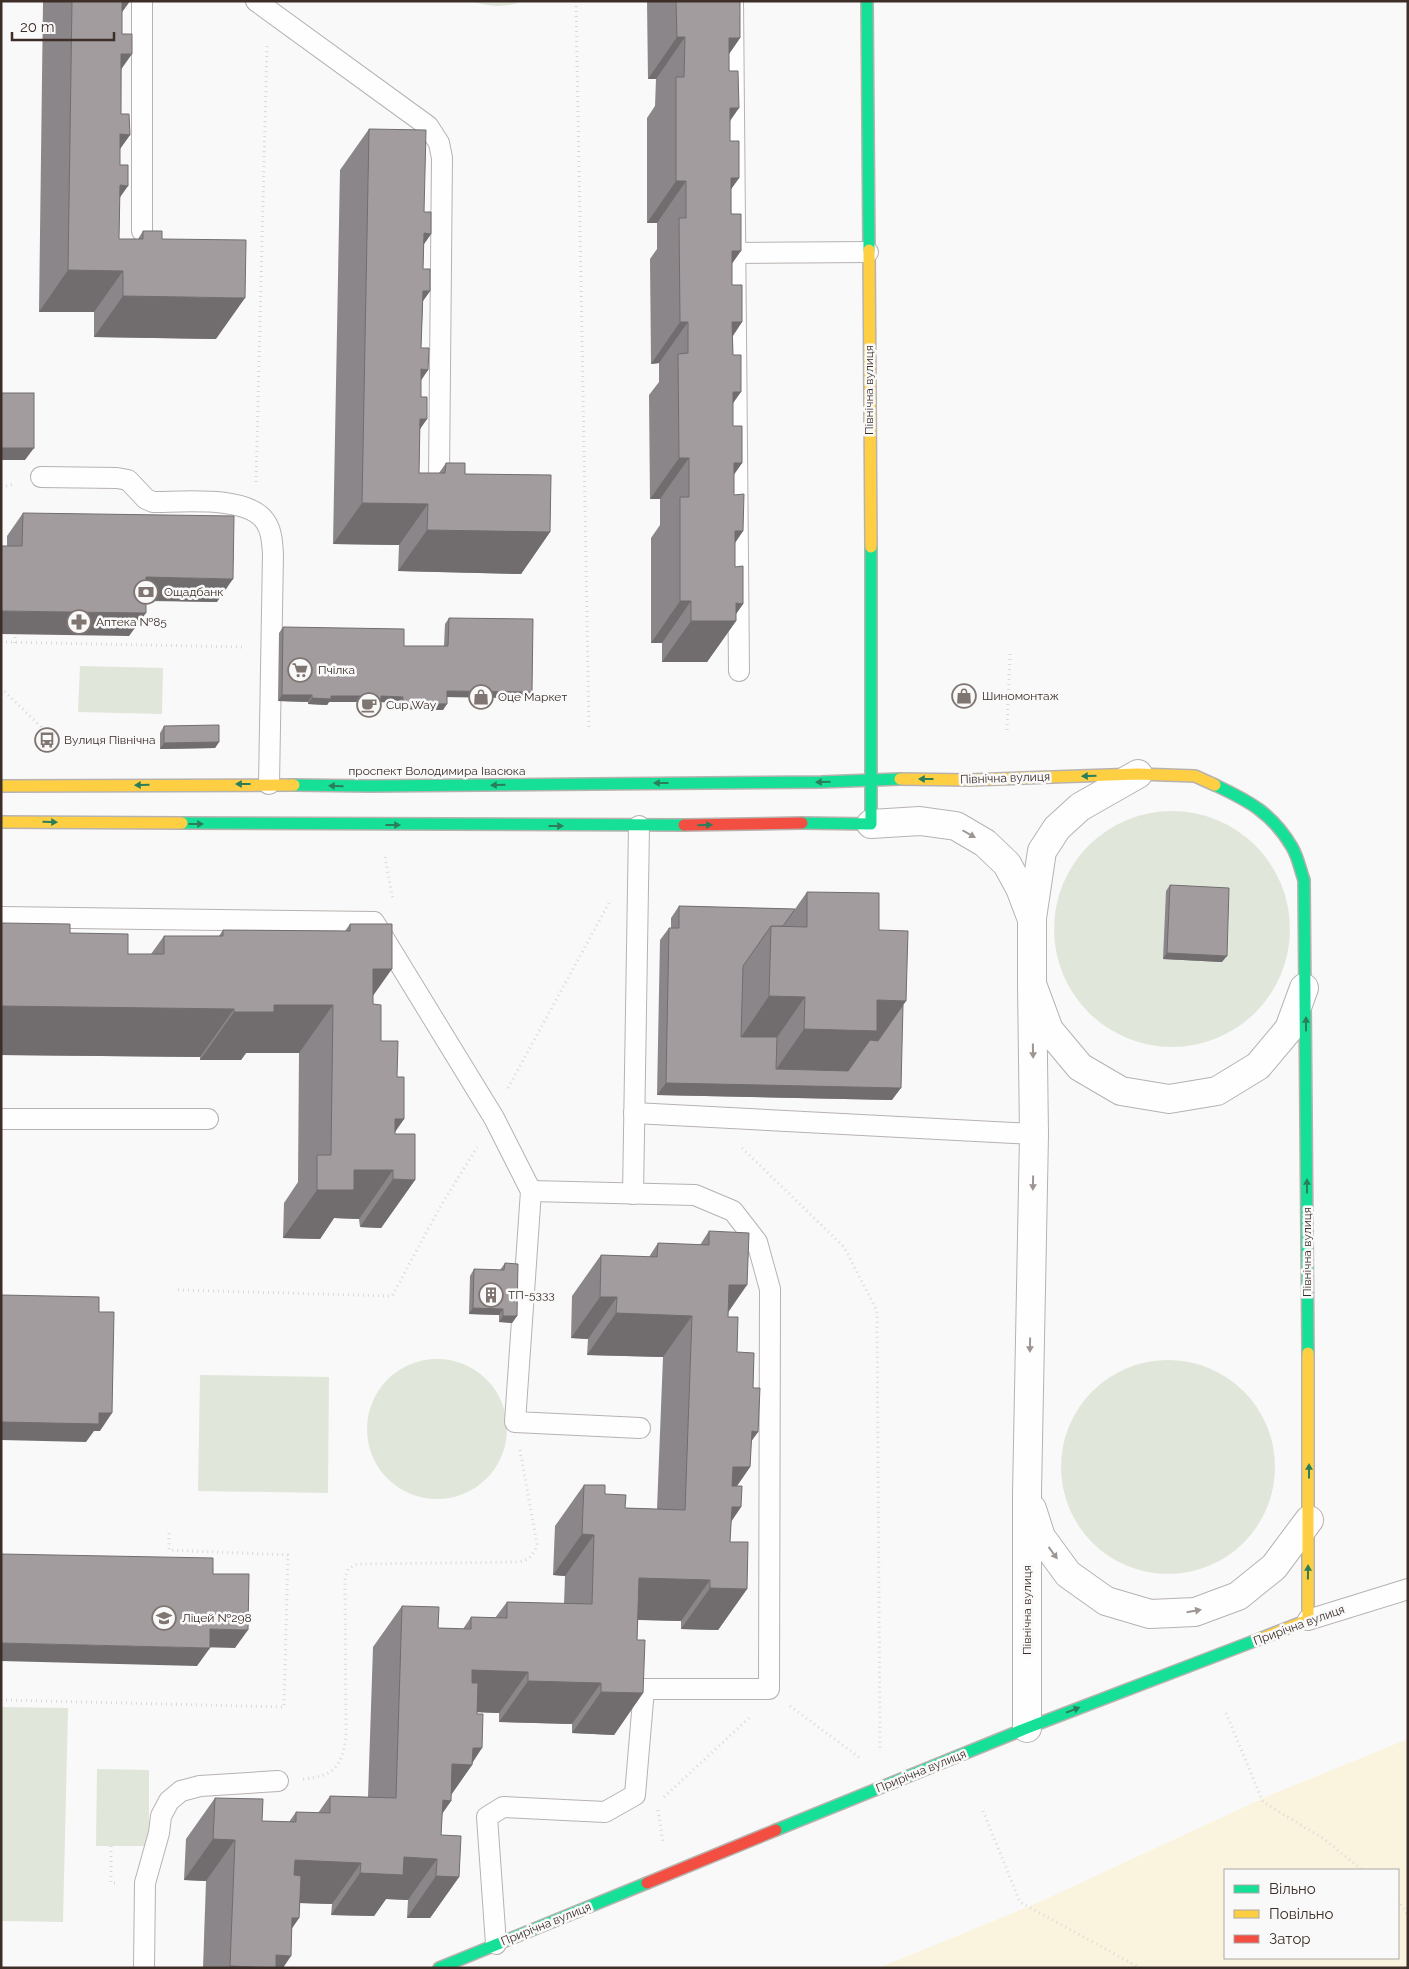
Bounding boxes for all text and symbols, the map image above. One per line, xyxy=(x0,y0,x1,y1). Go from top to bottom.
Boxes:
scale bar xyxy=(12,10,115,42)
text: 20 m xyxy=(20,18,55,36)
street label: Північна вулиця xyxy=(862,345,876,435)
bank icon: Ощадбанк xyxy=(133,579,159,605)
place label: Ощадбанк xyxy=(164,585,223,599)
pharmacy icon: Аптека №85 xyxy=(66,609,92,635)
place label: Аптека №85 xyxy=(96,615,167,629)
supermarket icon: Пчілка xyxy=(287,657,313,683)
place label: Пчілка xyxy=(318,663,355,677)
shop icon: Шиномонтаж xyxy=(951,683,977,709)
shop icon: Оце Маркет xyxy=(468,684,494,710)
place label: Шиномонтаж xyxy=(982,689,1059,703)
place label: Оце Маркет xyxy=(498,690,567,704)
cafe icon: Cup Way xyxy=(356,692,382,718)
place label: Cup Way xyxy=(386,698,437,712)
bus stop icon: Вулиця Північна xyxy=(34,727,60,753)
place label: Вулиця Північна xyxy=(64,733,156,747)
street label: проспект Володимира Івасюка xyxy=(348,764,526,778)
street label: Північна вулиця xyxy=(960,769,1050,787)
one-way arrow xyxy=(1081,772,1097,780)
one-way arrow xyxy=(918,775,934,783)
one-way arrow xyxy=(815,778,831,786)
one-way arrow xyxy=(653,779,669,787)
one-way arrow xyxy=(235,780,251,788)
one-way arrow xyxy=(134,781,150,789)
one-way arrow xyxy=(328,781,344,789)
one-way arrow xyxy=(490,781,506,789)
one-way arrow xyxy=(42,818,58,826)
one-way arrow xyxy=(188,820,204,828)
one-way arrow xyxy=(386,821,402,829)
one-way arrow xyxy=(697,821,713,829)
one-way arrow xyxy=(548,822,564,830)
one-way arrow xyxy=(963,830,976,839)
one-way arrow xyxy=(1301,1015,1309,1031)
one-way arrow xyxy=(1029,1043,1037,1059)
one-way arrow xyxy=(1029,1175,1037,1191)
one-way arrow xyxy=(1303,1178,1311,1194)
street label: Північна вулиця xyxy=(1300,1207,1314,1297)
building icon: ТП-5333 xyxy=(478,1282,504,1308)
place label: ТП-5333 xyxy=(508,1288,555,1302)
one-way arrow xyxy=(1026,1337,1034,1353)
one-way arrow xyxy=(1305,1463,1313,1479)
one-way arrow xyxy=(1048,1546,1058,1560)
one-way arrow xyxy=(1305,1563,1313,1579)
street label: Північна вулиця xyxy=(1020,1565,1034,1655)
street label: Прирічна вулиця xyxy=(1252,1602,1346,1648)
school or university icon: Ліцей №298 xyxy=(151,1605,177,1631)
one-way arrow xyxy=(1187,1607,1202,1615)
place label: Ліцей №298 xyxy=(182,1611,252,1625)
one-way arrow xyxy=(1066,1706,1081,1714)
street label: Прирічна вулиця xyxy=(874,1747,968,1795)
legend xyxy=(1224,1869,1399,1959)
text: Вільно xyxy=(1269,1880,1316,1898)
street label: Прирічна вулиця xyxy=(499,1900,593,1948)
text: Повільно xyxy=(1269,1905,1334,1923)
text: Затор xyxy=(1269,1930,1311,1948)

